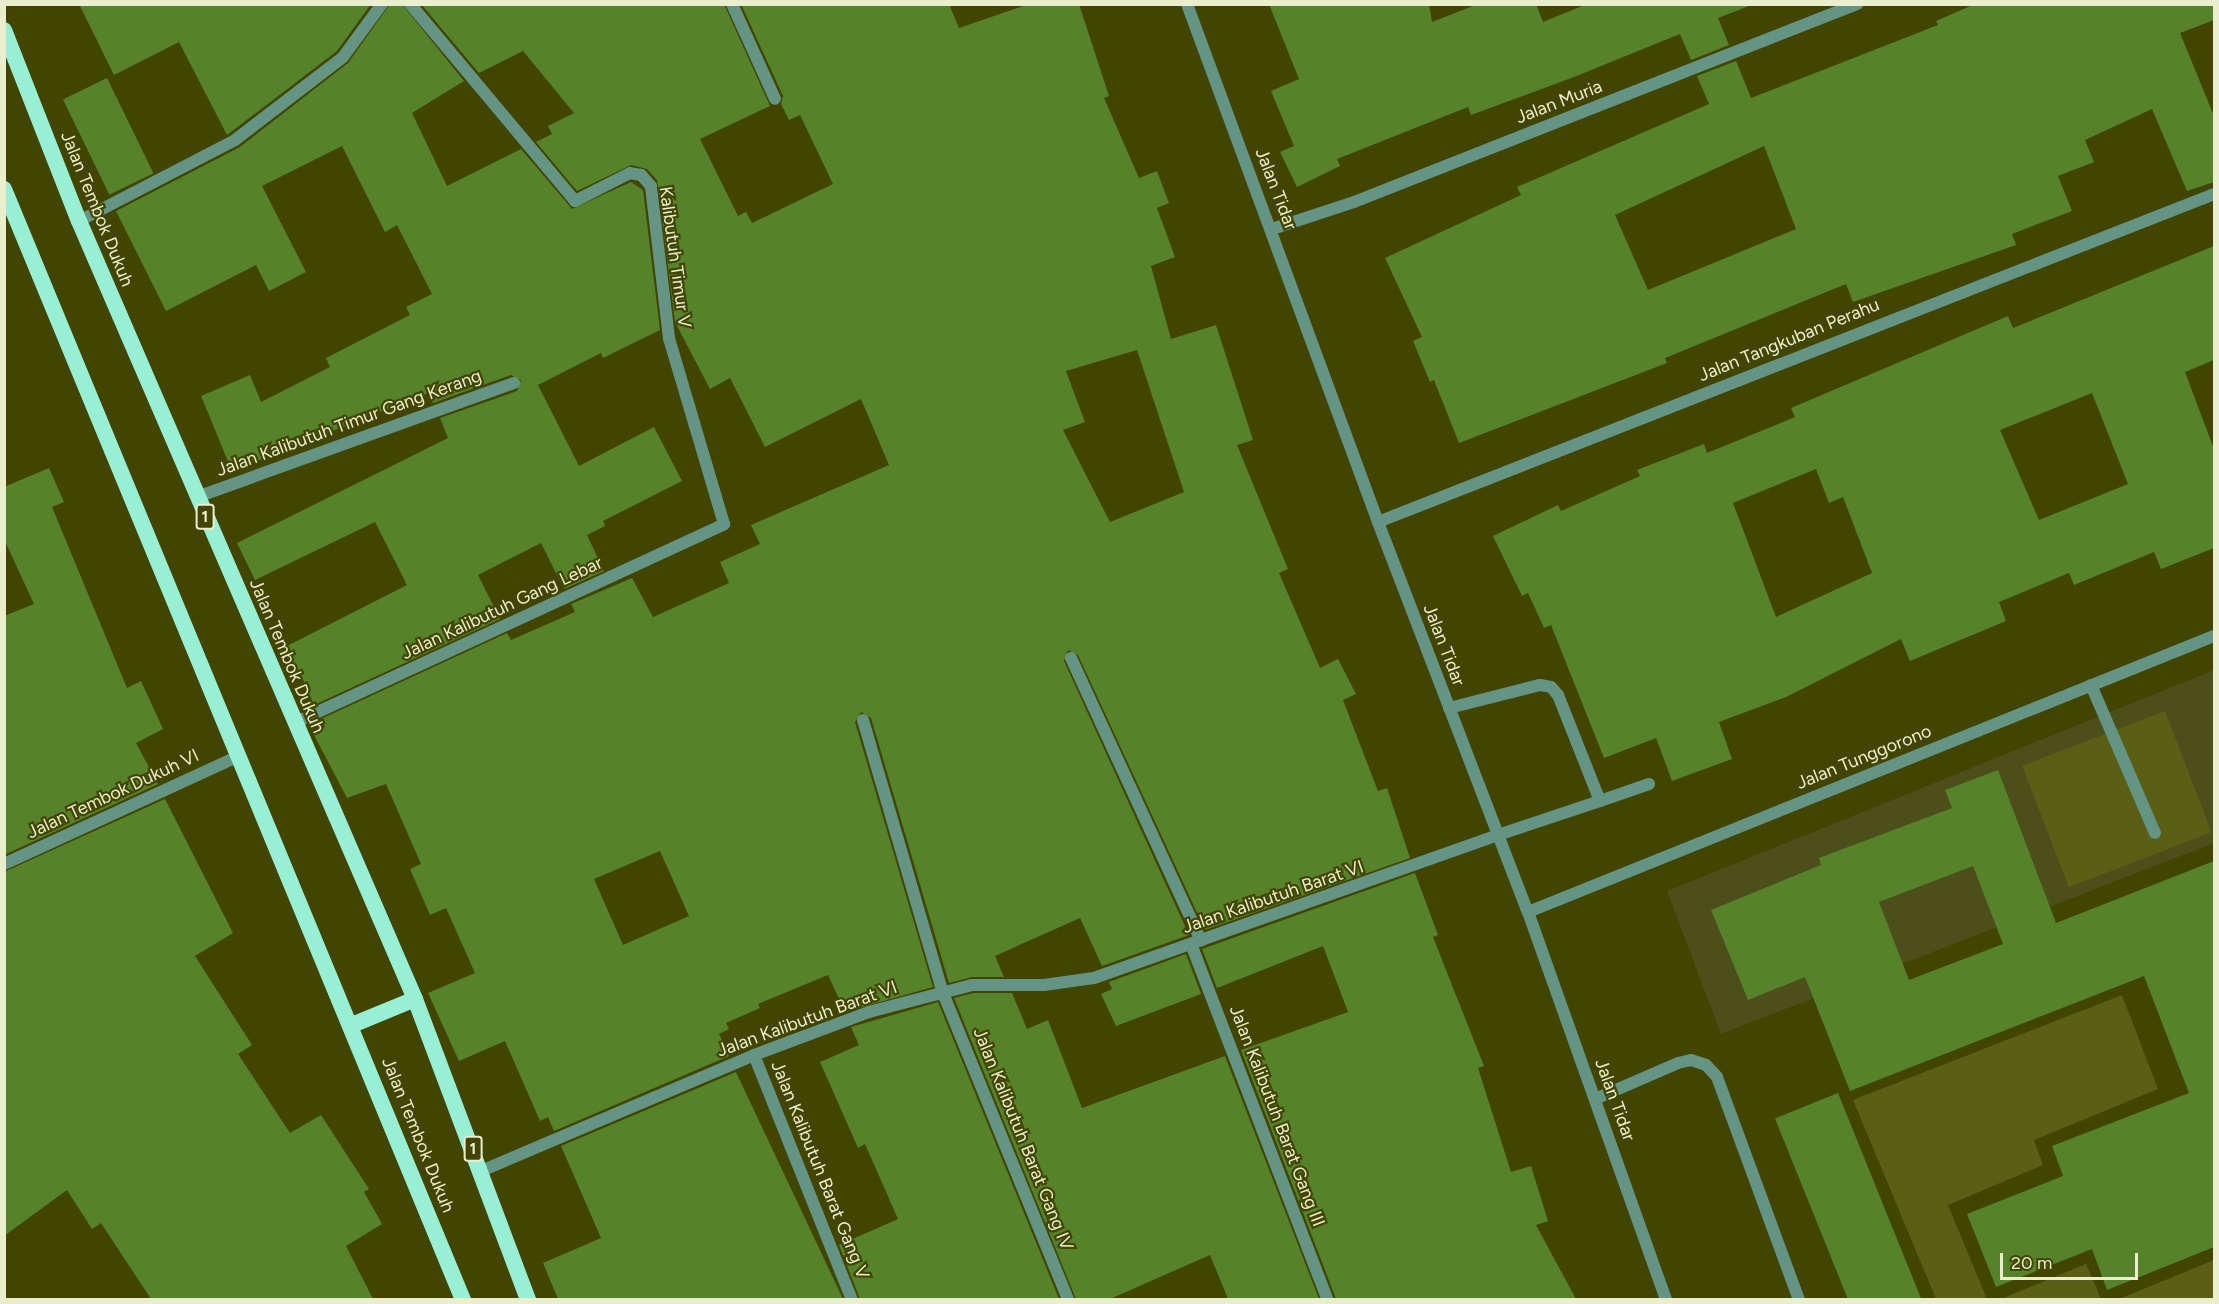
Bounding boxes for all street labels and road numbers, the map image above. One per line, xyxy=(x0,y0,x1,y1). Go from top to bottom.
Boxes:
street label: Jalan Muria xyxy=(1513,76,1605,128)
street label: Jalan Tembok Dukuh xyxy=(56,128,138,290)
street label: Jalan Tidar xyxy=(1251,145,1301,233)
street label: Kalibutuh Timur V xyxy=(654,185,696,329)
street label: Jalan Tangkuban Perahu xyxy=(1695,294,1883,386)
street label: Jalan Kalibutuh Timur Gang Kerang xyxy=(213,365,485,481)
road number: 1 xyxy=(194,504,216,530)
street label: Jalan Kalibutuh Gang Lebar xyxy=(398,552,606,664)
street label: Jalan Tembok Dukuh xyxy=(245,576,329,736)
street label: Jalan Tidar xyxy=(1419,601,1469,689)
street label: Jalan Tunggorono xyxy=(1793,720,1935,794)
street label: Jalan Tembok Dukuh VI xyxy=(24,745,202,843)
street label: Jalan Kalibutuh Barat VI xyxy=(1180,856,1366,938)
street label: Jalan Kalibutuh Barat VI xyxy=(714,976,900,1062)
street label: Jalan Kalibutuh Barat Gang III xyxy=(1225,1002,1329,1230)
street label: Jalan Kalibutuh Barat Gang IV xyxy=(968,1025,1078,1253)
street label: Jalan Tembok Dukuh xyxy=(377,1054,459,1216)
street label: Jalan Tidar xyxy=(1590,1056,1640,1144)
street label: Jalan Kalibutuh Barat Gang V xyxy=(766,1058,874,1282)
road number: 1 xyxy=(462,1136,484,1162)

